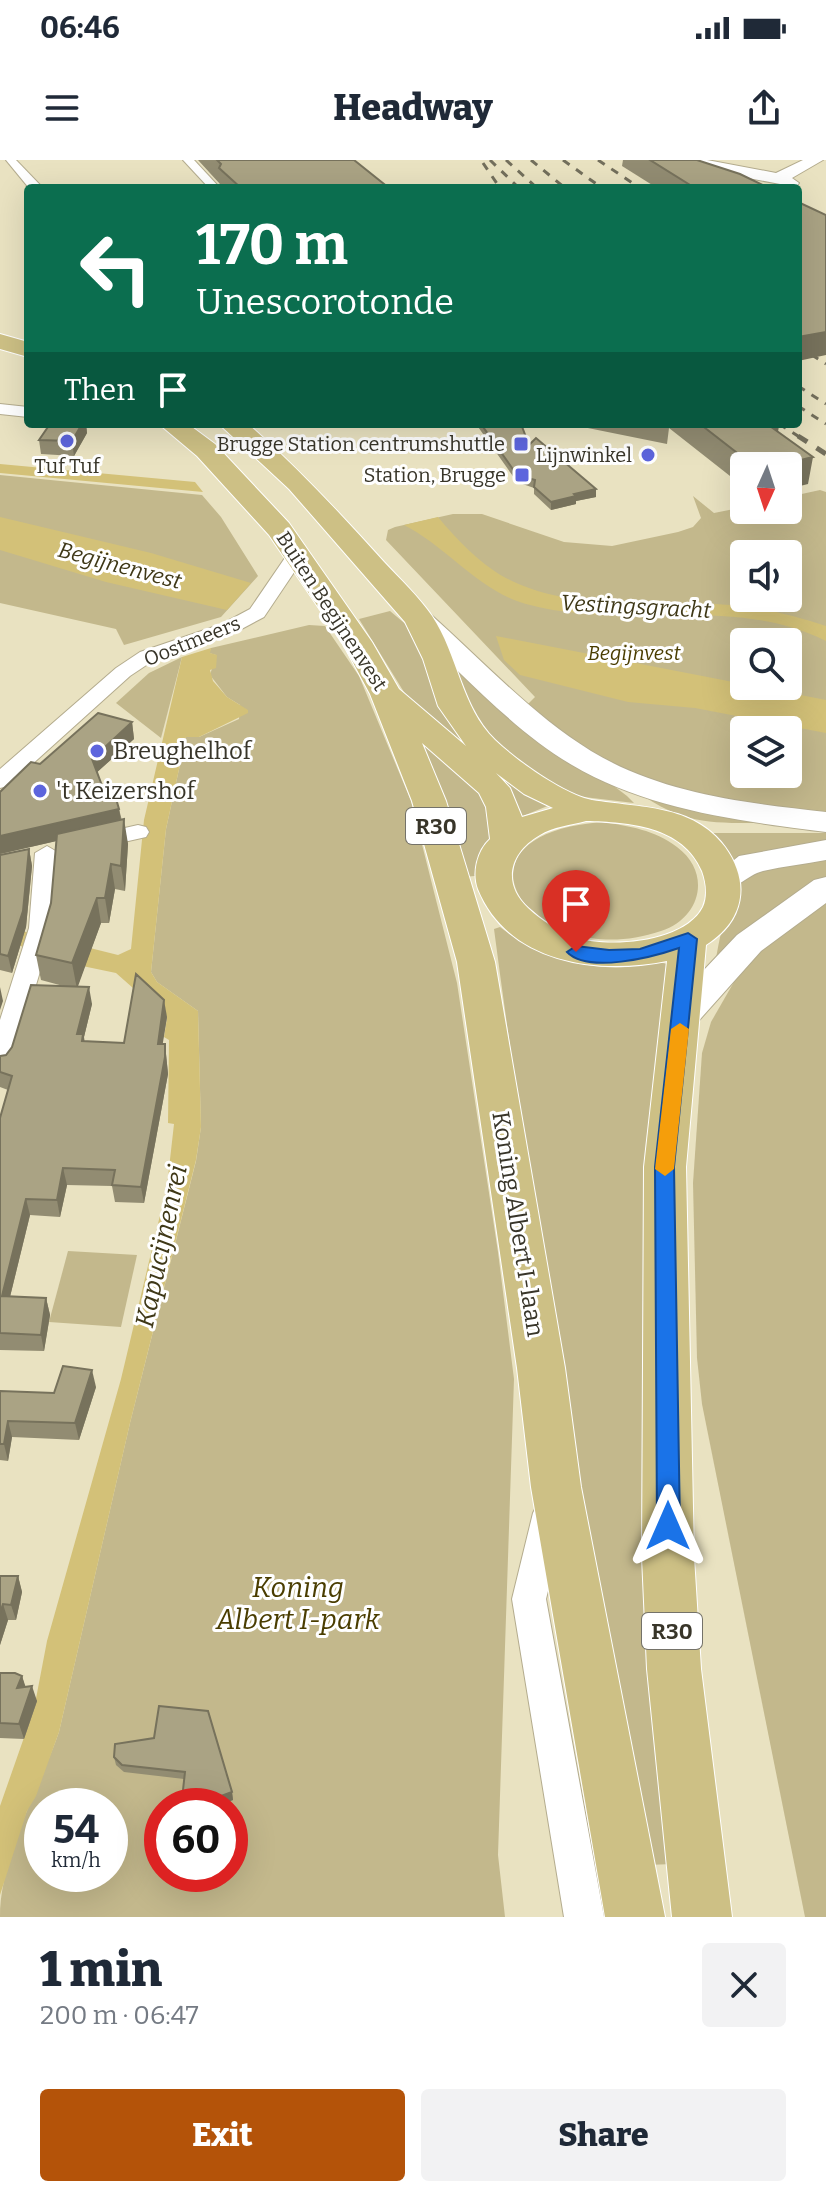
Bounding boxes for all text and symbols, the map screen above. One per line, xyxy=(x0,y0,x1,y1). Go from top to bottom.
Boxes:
text: 06:46 xyxy=(40,10,120,46)
icon: menu xyxy=(40,86,84,130)
text: Headway xyxy=(333,86,493,130)
icon: share xyxy=(742,86,786,130)
text: 170 m xyxy=(196,212,348,279)
icon: left xyxy=(64,216,168,320)
text: Unescorotonde xyxy=(196,280,454,324)
icon: arrive xyxy=(151,368,195,412)
text: Then xyxy=(64,372,135,408)
marker: Tuf Tuf xyxy=(58,432,76,450)
place label: Brugge Station centrumshuttle xyxy=(217,432,505,456)
marker: Brugge Station centrumshuttle xyxy=(512,435,530,453)
place label: Lijnwinkel xyxy=(536,443,632,468)
marker: Lijnwinkel xyxy=(639,446,657,464)
north arrow xyxy=(730,452,802,524)
map controls xyxy=(730,452,802,788)
place label: Tuf Tuf xyxy=(34,454,102,478)
place label: Station, Brugge xyxy=(363,463,506,487)
marker: Station, Brugge xyxy=(513,466,531,484)
street label: Buiten Begijnenvest xyxy=(271,527,392,696)
water label: Begijnenvest xyxy=(55,536,185,595)
button: sound xyxy=(730,540,802,612)
water label: Vestingsgracht xyxy=(560,589,712,624)
street label: Oostmeers xyxy=(140,611,244,671)
button: search xyxy=(730,628,802,700)
park label: Begijnvest xyxy=(587,641,681,666)
button: layers xyxy=(730,716,802,788)
place label: Breughelhof xyxy=(113,737,253,765)
marker: Breughelhof xyxy=(88,742,106,760)
place label: 't Keizershof xyxy=(56,777,196,805)
marker: 't Keizershof xyxy=(31,782,49,800)
road number: R30 xyxy=(406,808,466,844)
pin xyxy=(542,870,610,952)
icon: arrive xyxy=(554,882,598,926)
street label: Koning Albert I-laan xyxy=(486,1109,550,1339)
water label: Kapucijnenrei xyxy=(129,1162,194,1330)
position arrow xyxy=(626,1484,710,1568)
park label: Koning Albert I-park xyxy=(214,1571,381,1636)
road number: R30 xyxy=(642,1613,702,1649)
speed limit sign: 60 xyxy=(144,1788,248,1892)
text: 54 xyxy=(53,1806,99,1854)
text: km/h xyxy=(51,1848,101,1872)
text: 1 min xyxy=(40,1941,162,1999)
button: close xyxy=(702,1943,786,2027)
text: 200 m · 06:47 xyxy=(40,2000,199,2031)
button: Exit xyxy=(40,2089,405,2181)
button: Share xyxy=(421,2089,786,2181)

